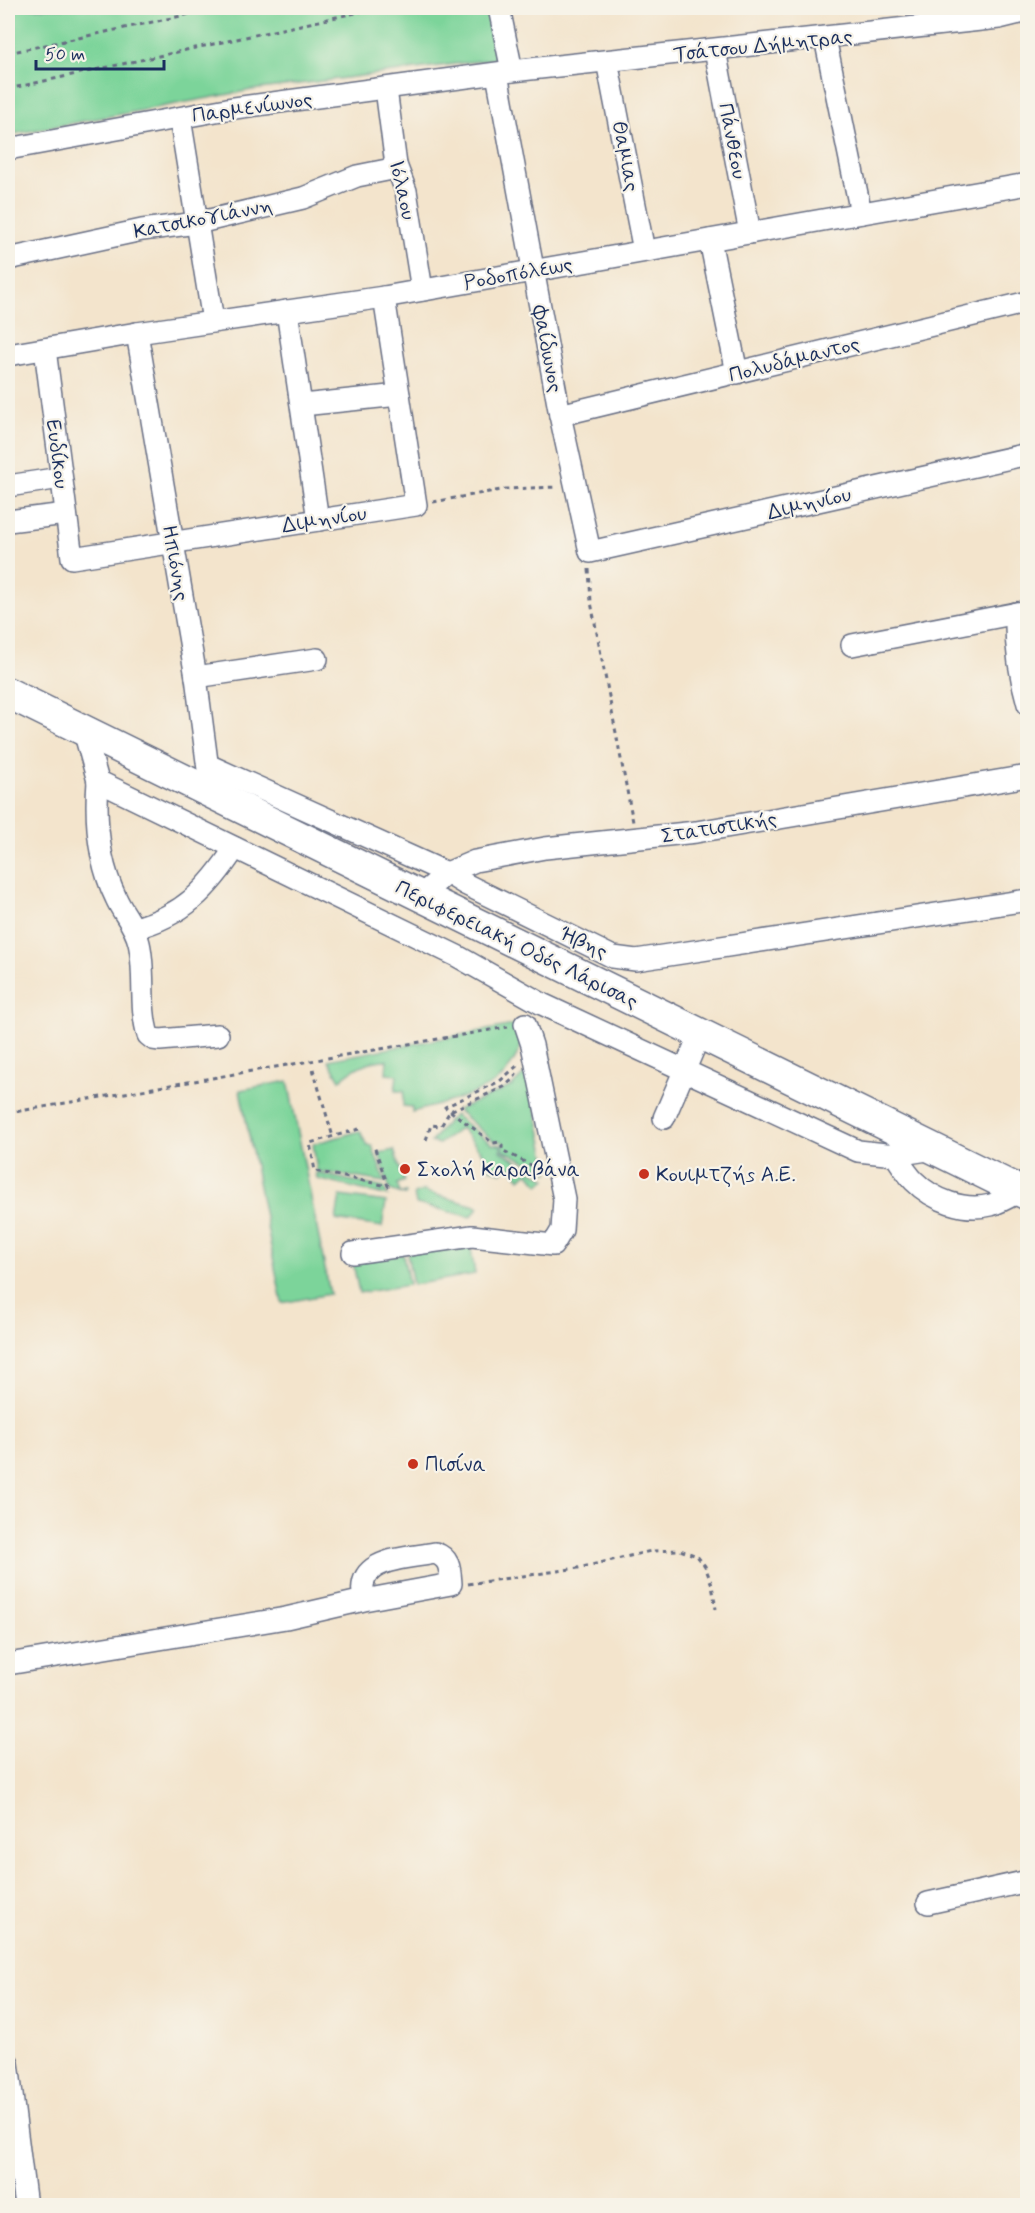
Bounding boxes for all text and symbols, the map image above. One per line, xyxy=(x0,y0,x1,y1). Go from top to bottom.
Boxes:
street label: Τσάτσου Δήμητρας xyxy=(672,23,854,69)
scale bar xyxy=(36,33,164,71)
text: 50 m xyxy=(45,43,85,67)
street label: Παρμενίωνος xyxy=(190,86,314,130)
street label: Πάνθεου xyxy=(711,101,753,182)
street label: Θαμιας xyxy=(604,118,646,194)
street label: Ιόλαου xyxy=(382,158,422,223)
street label: Κατσικογιάννη xyxy=(131,192,275,246)
street label: Ροδοπόλεως xyxy=(462,251,575,297)
street label: Φαίδωνος xyxy=(525,302,569,395)
street label: Πολυδάμαντος xyxy=(726,330,863,390)
street label: Ευδίκου xyxy=(39,418,75,490)
street label: Διμηνίου xyxy=(764,481,854,527)
street label: Διμηνίου xyxy=(280,499,369,540)
street label: Ηπιόνης xyxy=(155,523,195,603)
street label: Στατιστικής xyxy=(659,805,779,851)
street label: Περιφερειακή Οδός Λάρισας xyxy=(391,874,643,1016)
street label: Ήβης xyxy=(555,920,612,966)
place label: Σχολή Καραβάνα xyxy=(417,1156,580,1184)
place label: Κουιμτζήs Α.Ε. xyxy=(656,1161,796,1189)
marker: Σχολή Καραβάνα xyxy=(398,1162,412,1176)
marker: Κουιμτζήs Α.Ε. xyxy=(637,1167,651,1181)
place label: Πισίνα xyxy=(425,1451,486,1479)
marker: Πισίνα xyxy=(406,1457,420,1471)

